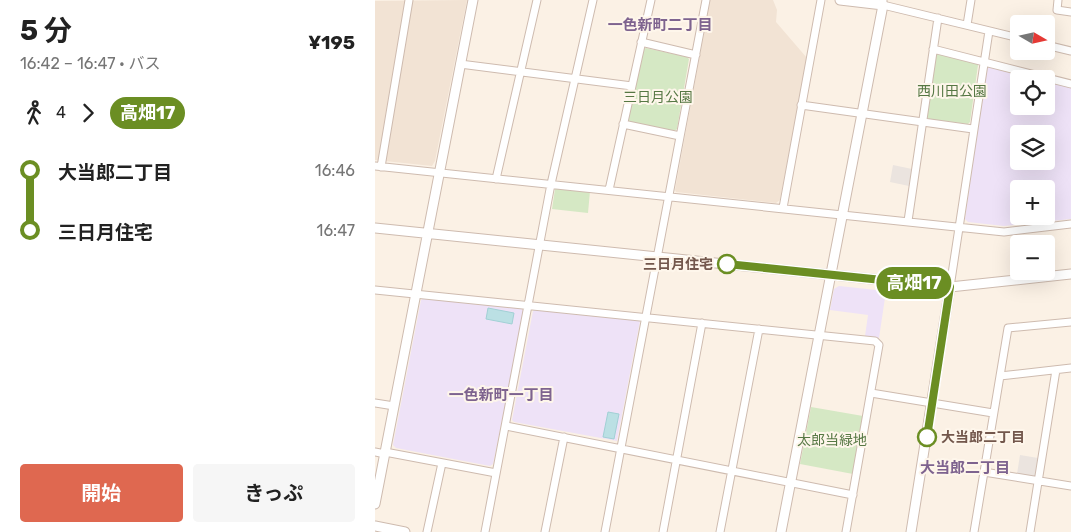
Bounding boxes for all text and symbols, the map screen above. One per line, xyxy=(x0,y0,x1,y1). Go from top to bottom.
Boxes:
text: 5 分 xyxy=(20,14,72,47)
north arrow xyxy=(1010,15,1055,60)
map controls xyxy=(1010,15,1055,280)
district label: 一色新町二丁目 xyxy=(607,16,713,34)
text: ¥195 xyxy=(308,31,355,54)
text: 16:42 – 16:47 · バス xyxy=(20,54,161,73)
button: locate xyxy=(1010,70,1055,115)
park label: 西川田公園 xyxy=(917,83,987,100)
park label: 三日月公園 xyxy=(623,89,693,106)
icon: walk xyxy=(20,99,48,127)
icon: forward xyxy=(74,99,102,127)
text: 高畑17 xyxy=(120,102,175,124)
text: 4 xyxy=(56,103,66,122)
button: layers xyxy=(1010,125,1055,170)
text: 大当郎二丁目 xyxy=(58,161,172,184)
text: 16:46 xyxy=(315,161,355,180)
button: + xyxy=(1010,180,1055,225)
text: 三日月住宅 xyxy=(58,221,153,244)
text: 16:47 xyxy=(317,221,355,240)
button: − xyxy=(1010,235,1055,280)
marker: 三日月住宅 xyxy=(717,254,737,274)
place label: 三日月住宅 xyxy=(643,256,713,273)
line badge: 高畑17 xyxy=(879,267,949,299)
text: 高畑17 xyxy=(886,272,942,294)
district label: 一色新町一丁目 xyxy=(448,386,554,404)
marker: 大当郎二丁目 xyxy=(917,427,937,447)
place label: 大当郎二丁目 xyxy=(941,429,1025,446)
park label: 太郎当緑地 xyxy=(797,432,867,449)
district label: 大当郎二丁目 xyxy=(920,459,1010,477)
button: 開始 xyxy=(20,464,183,522)
button: きっぷ xyxy=(193,464,355,522)

